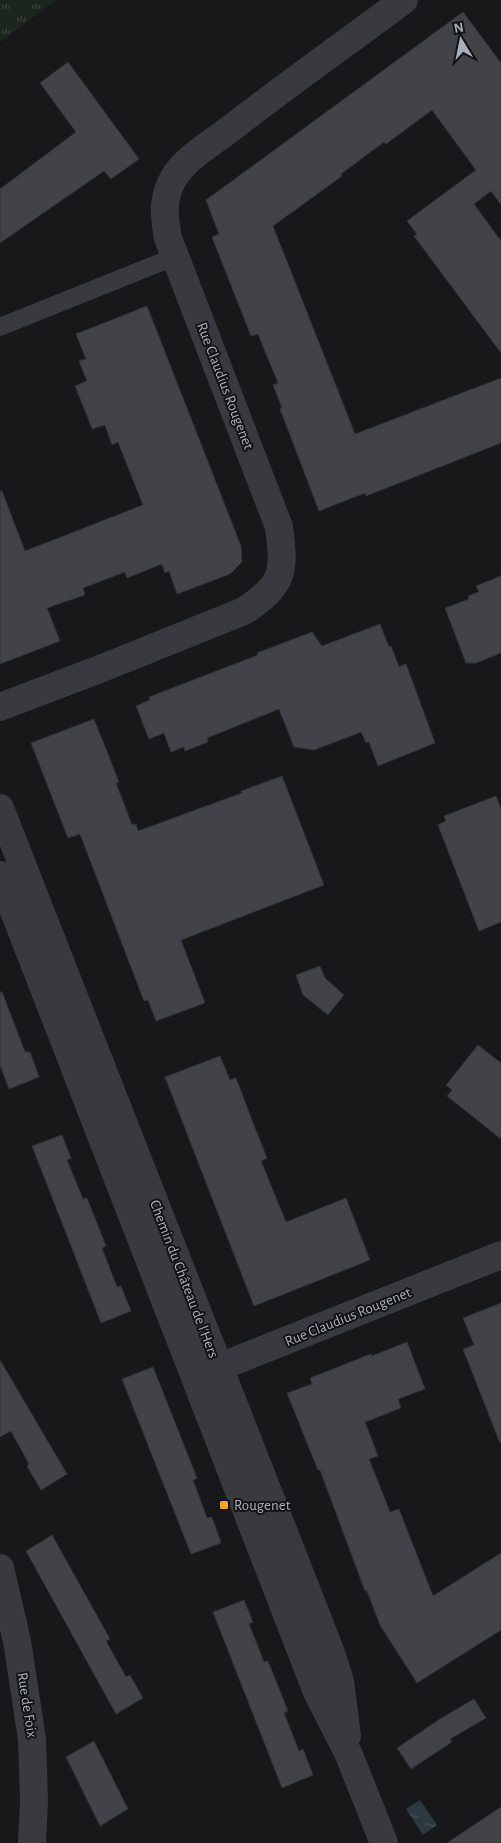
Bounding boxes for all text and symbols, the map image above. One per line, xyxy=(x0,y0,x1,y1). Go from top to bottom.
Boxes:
north arrow xyxy=(436,15,486,65)
text: N xyxy=(453,20,465,36)
street label: Rue Claudius Rougenet xyxy=(194,320,256,452)
street label: Chemin du Château de l'Hers xyxy=(147,1198,221,1360)
street label: Rue Claudius Rougenet xyxy=(283,1285,413,1349)
place label: Rougenet xyxy=(234,1498,291,1513)
marker: Rougenet xyxy=(218,1499,230,1511)
street label: Rue de Foix xyxy=(14,1671,40,1739)

